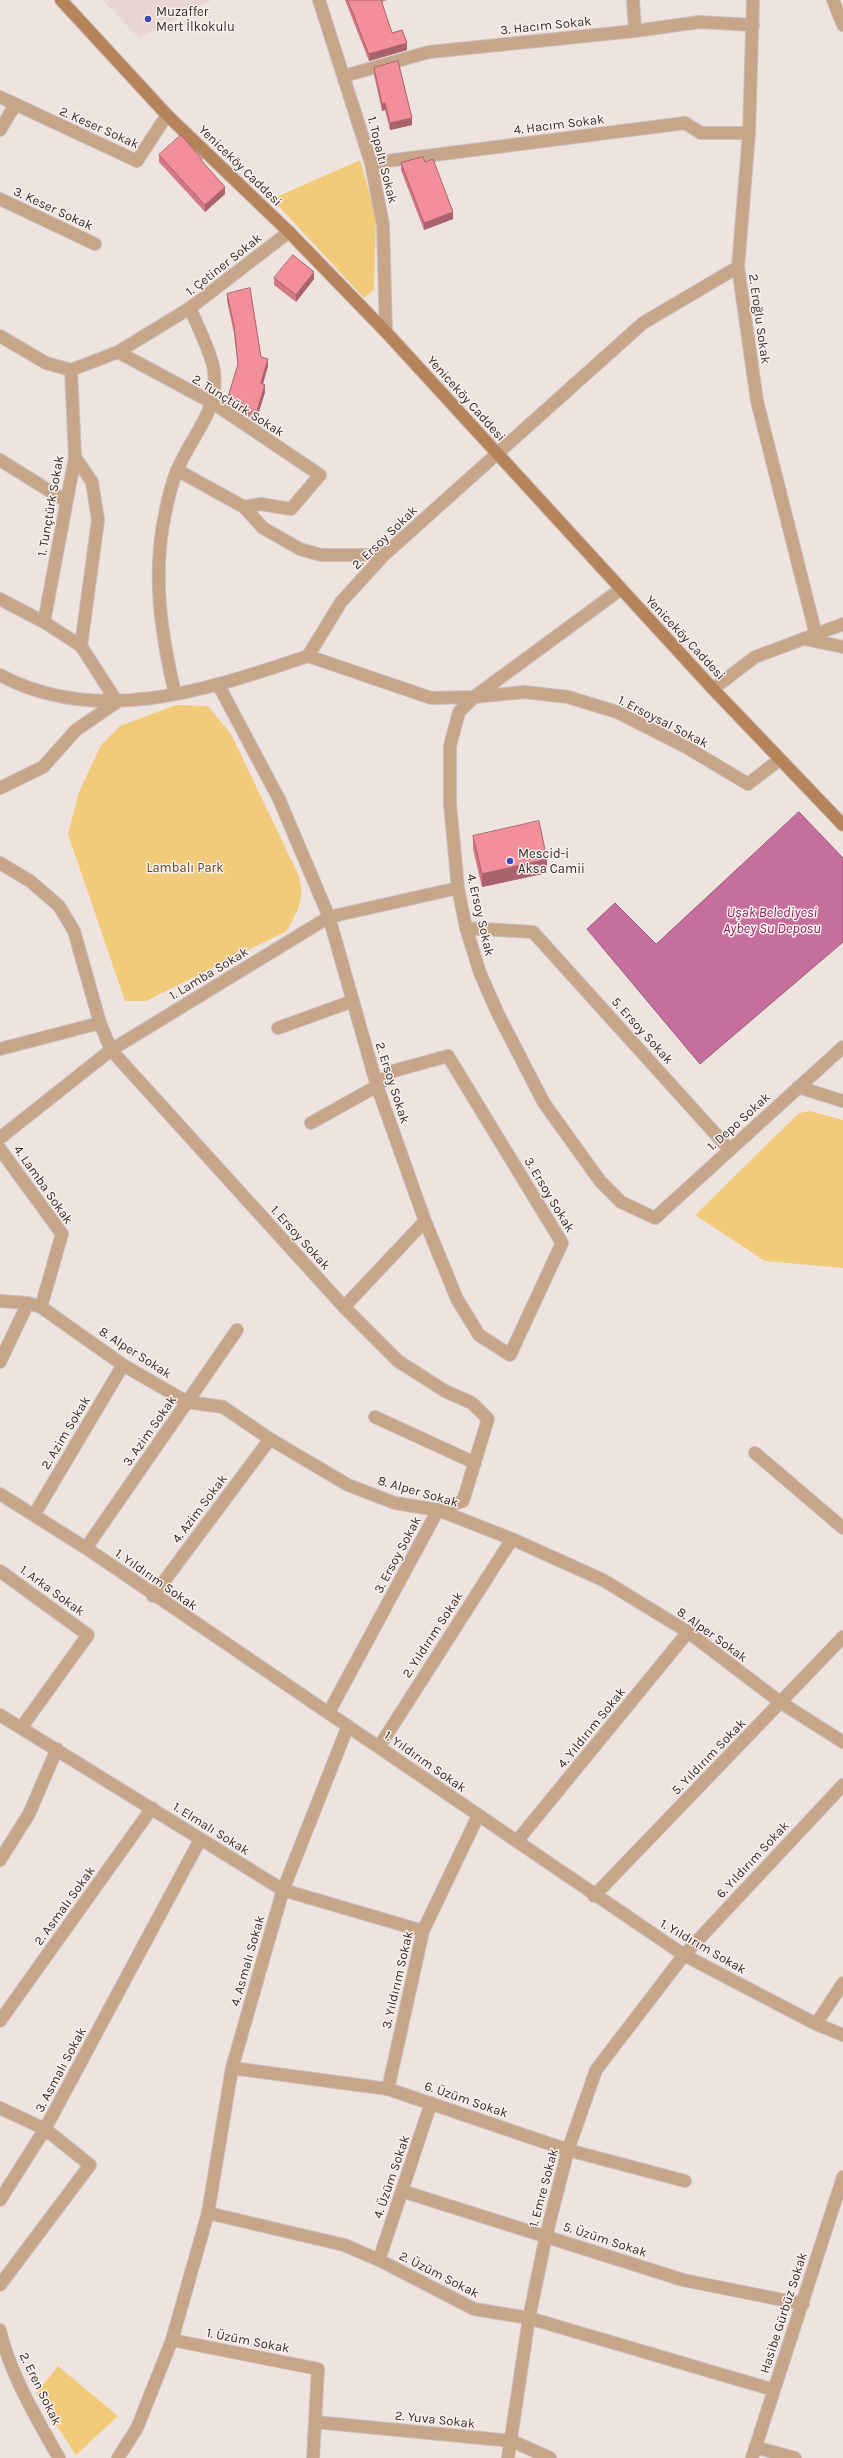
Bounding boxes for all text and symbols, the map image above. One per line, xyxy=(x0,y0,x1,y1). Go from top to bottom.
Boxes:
place label: Muzaffer Mert İlkokulu xyxy=(156,4,235,35)
street label: 3. Hacım Sokak xyxy=(500,13,592,39)
marker: Muzaffer Mert İlkokulu xyxy=(143,14,153,24)
street label: 2. Keser Sokak xyxy=(57,103,141,153)
street label: 4. Hacım Sokak xyxy=(513,112,605,138)
street label: 1. Topaltı Sokak xyxy=(364,115,400,205)
street label: Yeniceköy Caddesi xyxy=(195,122,285,210)
street label: 3. Keser Sokak xyxy=(11,184,95,234)
street label: 1. Çetiner Sokak xyxy=(183,230,265,300)
street label: 2. Eroğlu Sokak xyxy=(745,273,773,365)
street label: Yeniceköy Caddesi xyxy=(424,353,508,445)
street label: 2. Tunçtürk Sokak xyxy=(189,371,287,441)
street label: 1. Tunçtürk Sokak xyxy=(34,454,68,558)
street label: 2. Ersoy Sokak xyxy=(349,503,421,573)
street label: Yeniceköy Caddesi xyxy=(642,593,728,683)
street label: 1. Ersoysal Sokak xyxy=(615,693,711,751)
place label: Mescid-i Aksa Camii xyxy=(518,846,585,877)
marker: Mescid-i Aksa Camii xyxy=(505,856,515,866)
park label: Lambalı Park xyxy=(146,860,224,876)
street label: 4. Ersoy Sokak xyxy=(463,872,497,958)
water label: Uşak Belediyesi Aybey Su Deposu xyxy=(723,905,821,938)
street label: 1. Lamba Sokak xyxy=(166,944,252,1004)
street label: 5. Ersoy Sokak xyxy=(608,994,676,1068)
street label: 2. Ersoy Sokak xyxy=(371,1040,413,1126)
street label: 1. Depo Sokak xyxy=(704,1090,774,1154)
street label: 4. Lamba Sokak xyxy=(10,1143,76,1227)
street label: 3. Ersoy Sokak xyxy=(520,1155,578,1235)
street label: 1. Ersoy Sokak xyxy=(267,1202,333,1274)
street label: 8. Alper Sokak xyxy=(96,1324,174,1382)
street label: 3. Azim Sokak xyxy=(120,1393,180,1469)
street label: 2. Azim Sokak xyxy=(38,1394,94,1472)
street label: 4. Azim Sokak xyxy=(169,1471,231,1547)
street label: 8. Alper Sokak xyxy=(376,1473,460,1511)
street label: 3. Ersoy Sokak xyxy=(371,1514,425,1596)
street label: 1. Yıldırım Sokak xyxy=(112,1546,200,1614)
street label: 1. Arka Sokak xyxy=(17,1562,87,1620)
street label: 2. Yıldırım Sokak xyxy=(399,1589,467,1681)
street label: 8. Alper Sokak xyxy=(674,1604,750,1666)
street label: 4. Yıldırım Sokak xyxy=(555,1684,629,1772)
street label: 5. Yıldırım Sokak xyxy=(669,1716,749,1798)
street label: 1. Yıldırım Sokak xyxy=(381,1728,469,1796)
street label: 1. Elmalı Sokak xyxy=(170,1799,252,1859)
street label: 6. Yıldırım Sokak xyxy=(713,1818,793,1902)
street label: 2. Asmalı Sokak xyxy=(31,1863,99,1949)
street label: 4. Asmalı Sokak xyxy=(228,1914,268,2008)
street label: 1. Yıldırım Sokak xyxy=(657,1916,749,1978)
street label: 3. Yıldırım Sokak xyxy=(379,1930,417,2030)
street label: 3. Asmalı Sokak xyxy=(32,2025,90,2115)
street label: 6. Üzüm Sokak xyxy=(422,2078,510,2122)
street label: 4. Üzüm Sokak xyxy=(370,2133,414,2221)
street label: 1. Emre Sokak xyxy=(526,2147,562,2229)
street label: 5. Üzüm Sokak xyxy=(561,2219,649,2261)
street label: 2. Üzüm Sokak xyxy=(396,2248,482,2302)
street label: Hasibe Gürbüz Sokak xyxy=(757,2250,811,2376)
street label: 1. Üzüm Sokak xyxy=(205,2325,291,2357)
street label: 2. Eren Sokak xyxy=(16,2350,64,2428)
street label: 2. Yuva Sokak xyxy=(394,2408,476,2432)

